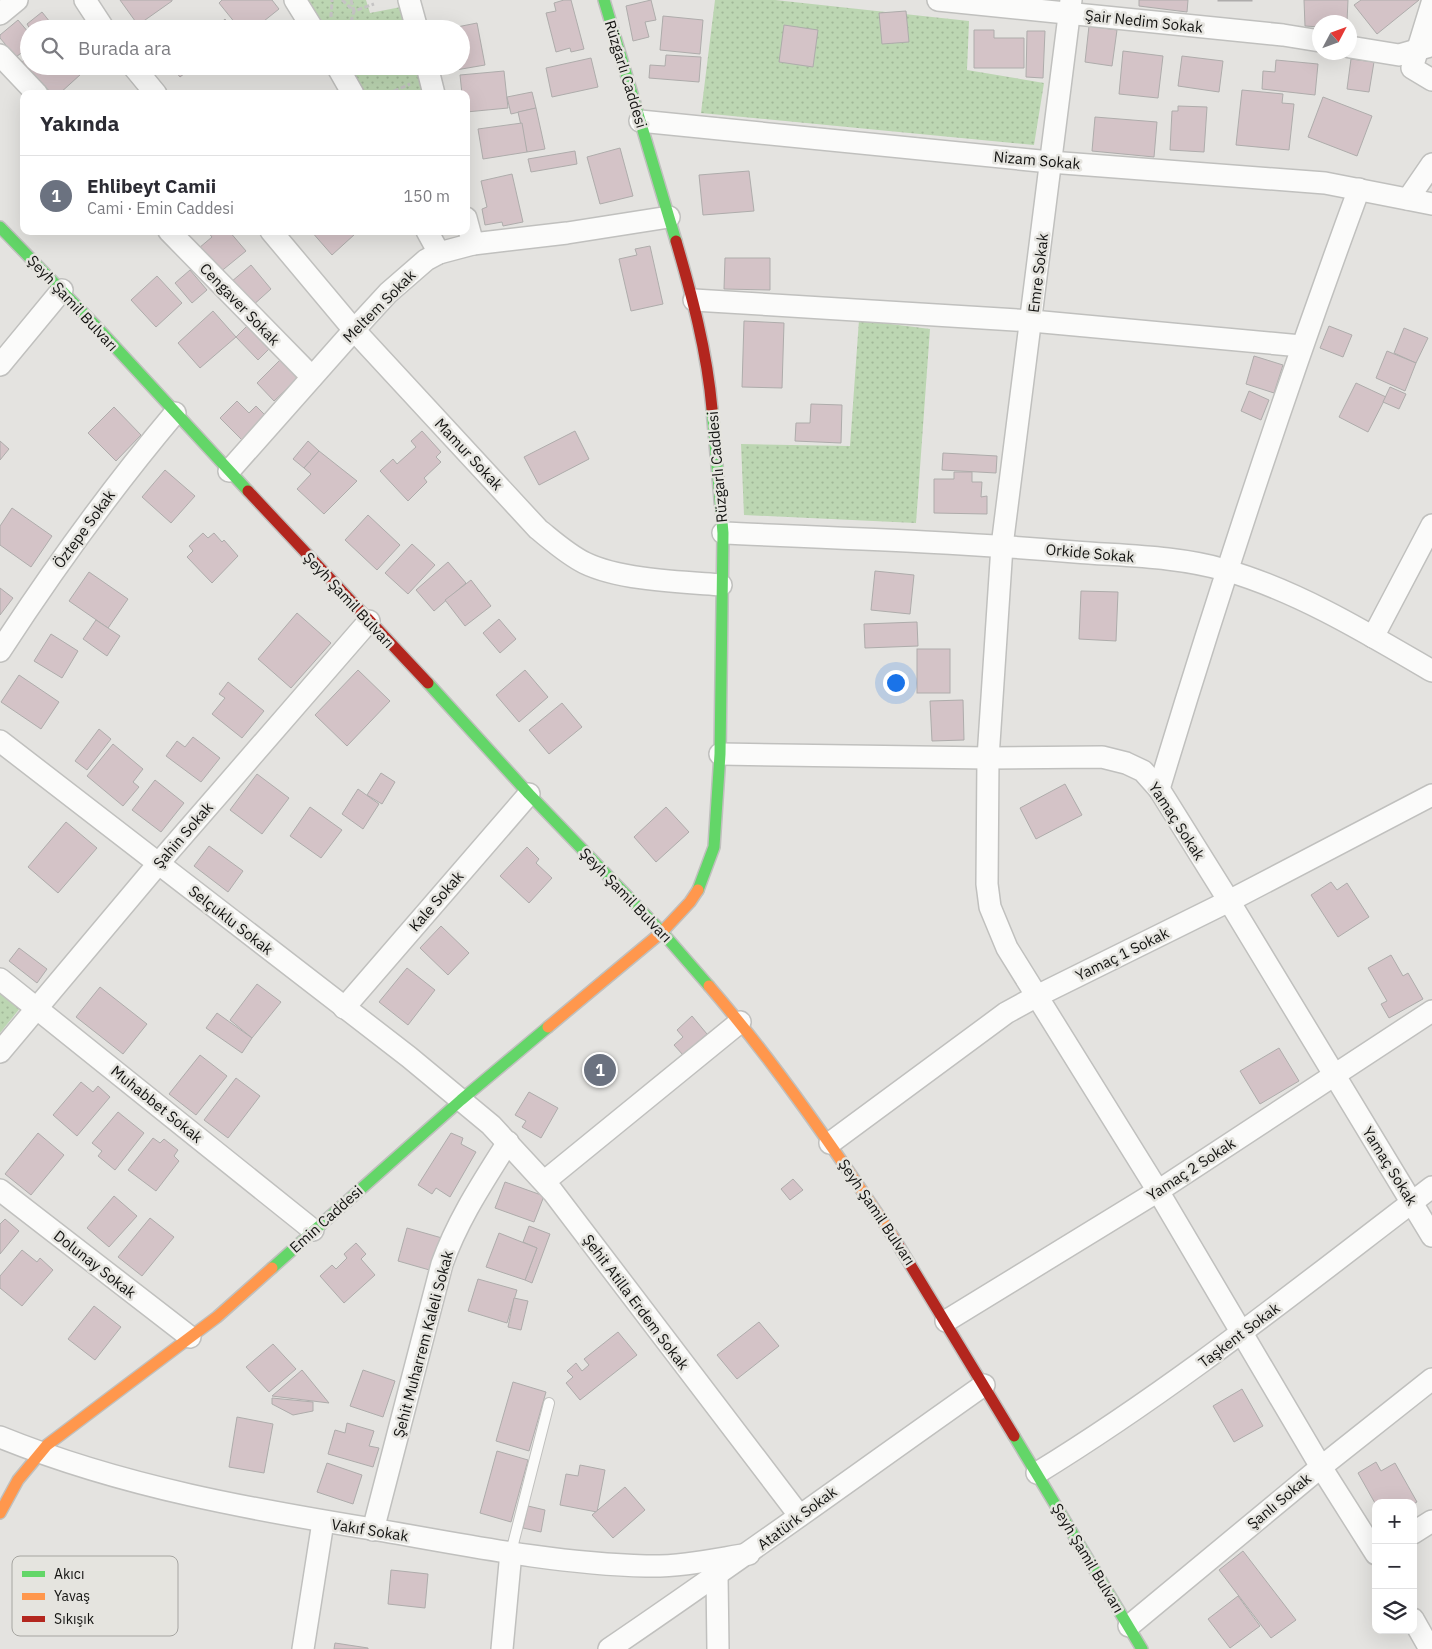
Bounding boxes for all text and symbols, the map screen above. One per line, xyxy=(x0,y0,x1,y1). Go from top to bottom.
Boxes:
street label: Şair Nedim Sokak xyxy=(1084,5,1204,37)
north arrow xyxy=(1312,15,1357,60)
street label: Rüzgarlı Caddesi xyxy=(601,18,651,130)
search box xyxy=(20,20,470,75)
icon: search xyxy=(38,34,66,62)
text: Burada ara xyxy=(78,36,171,60)
text: Yakında xyxy=(40,109,120,137)
street label: Nizam Sokak xyxy=(993,147,1081,173)
text: Ehlibeyt Camii xyxy=(87,174,216,198)
text: 1 xyxy=(51,186,61,206)
text: 150 m xyxy=(403,186,450,206)
text: Cami · Emin Caddesi xyxy=(87,198,234,218)
street label: Emre Sokak xyxy=(1024,232,1052,314)
street label: Şeyh Şamil Bulvarı xyxy=(24,251,122,355)
street label: Cengaver Sokak xyxy=(196,259,284,349)
street label: Meltem Sokak xyxy=(339,266,419,346)
street label: Rüzgarlı Caddesi xyxy=(703,410,731,524)
street label: Mamur Sokak xyxy=(431,414,507,494)
street label: Öztepe Sokak xyxy=(49,486,119,572)
street label: Orkide Sokak xyxy=(1045,540,1135,566)
street label: Şeyh Şamil Bulvarı xyxy=(300,548,398,652)
your location xyxy=(883,670,909,696)
street label: Yamaç Sokak xyxy=(1145,778,1209,864)
street label: Şahin Sokak xyxy=(149,798,217,872)
street label: Şeyh Şamil Bulvarı xyxy=(576,844,676,946)
street label: Kale Sokak xyxy=(405,867,468,935)
street label: Selçuklu Sokak xyxy=(185,881,277,959)
street label: Yamaç 1 Sokak xyxy=(1072,923,1172,985)
pin: 1 xyxy=(584,1051,616,1089)
street label: Muhabbet Sokak xyxy=(107,1061,207,1147)
street label: Yamaç Sokak xyxy=(1358,1123,1422,1209)
street label: Yamaç 2 Sokak xyxy=(1143,1133,1239,1205)
street label: Şeyh Şamil Bulvarı xyxy=(834,1155,920,1269)
street label: Emin Caddesi xyxy=(286,1181,366,1257)
street label: Dolunay Sokak xyxy=(50,1226,140,1302)
street label: Şehit Atilla Erdem Sokak xyxy=(579,1230,693,1374)
street label: Şehit Muharrem Kaleli Sokak xyxy=(389,1248,457,1440)
street label: Taşkent Sokak xyxy=(1195,1298,1283,1372)
street label: Şanlı Sokak xyxy=(1243,1469,1315,1533)
street label: Atatürk Sokak xyxy=(754,1482,840,1554)
map controls xyxy=(1372,1499,1417,1634)
button: + xyxy=(1372,1499,1417,1544)
street label: Şeyh Şamil Bulvarı xyxy=(1048,1500,1128,1616)
street label: Vakıf Sokak xyxy=(330,1515,410,1545)
button: − xyxy=(1372,1544,1417,1589)
legend xyxy=(12,1556,178,1636)
text: Akıcı xyxy=(54,1565,84,1583)
text: Yavaş xyxy=(54,1587,90,1605)
button: layers xyxy=(1372,1589,1417,1634)
text: Sıkışık xyxy=(54,1610,95,1628)

